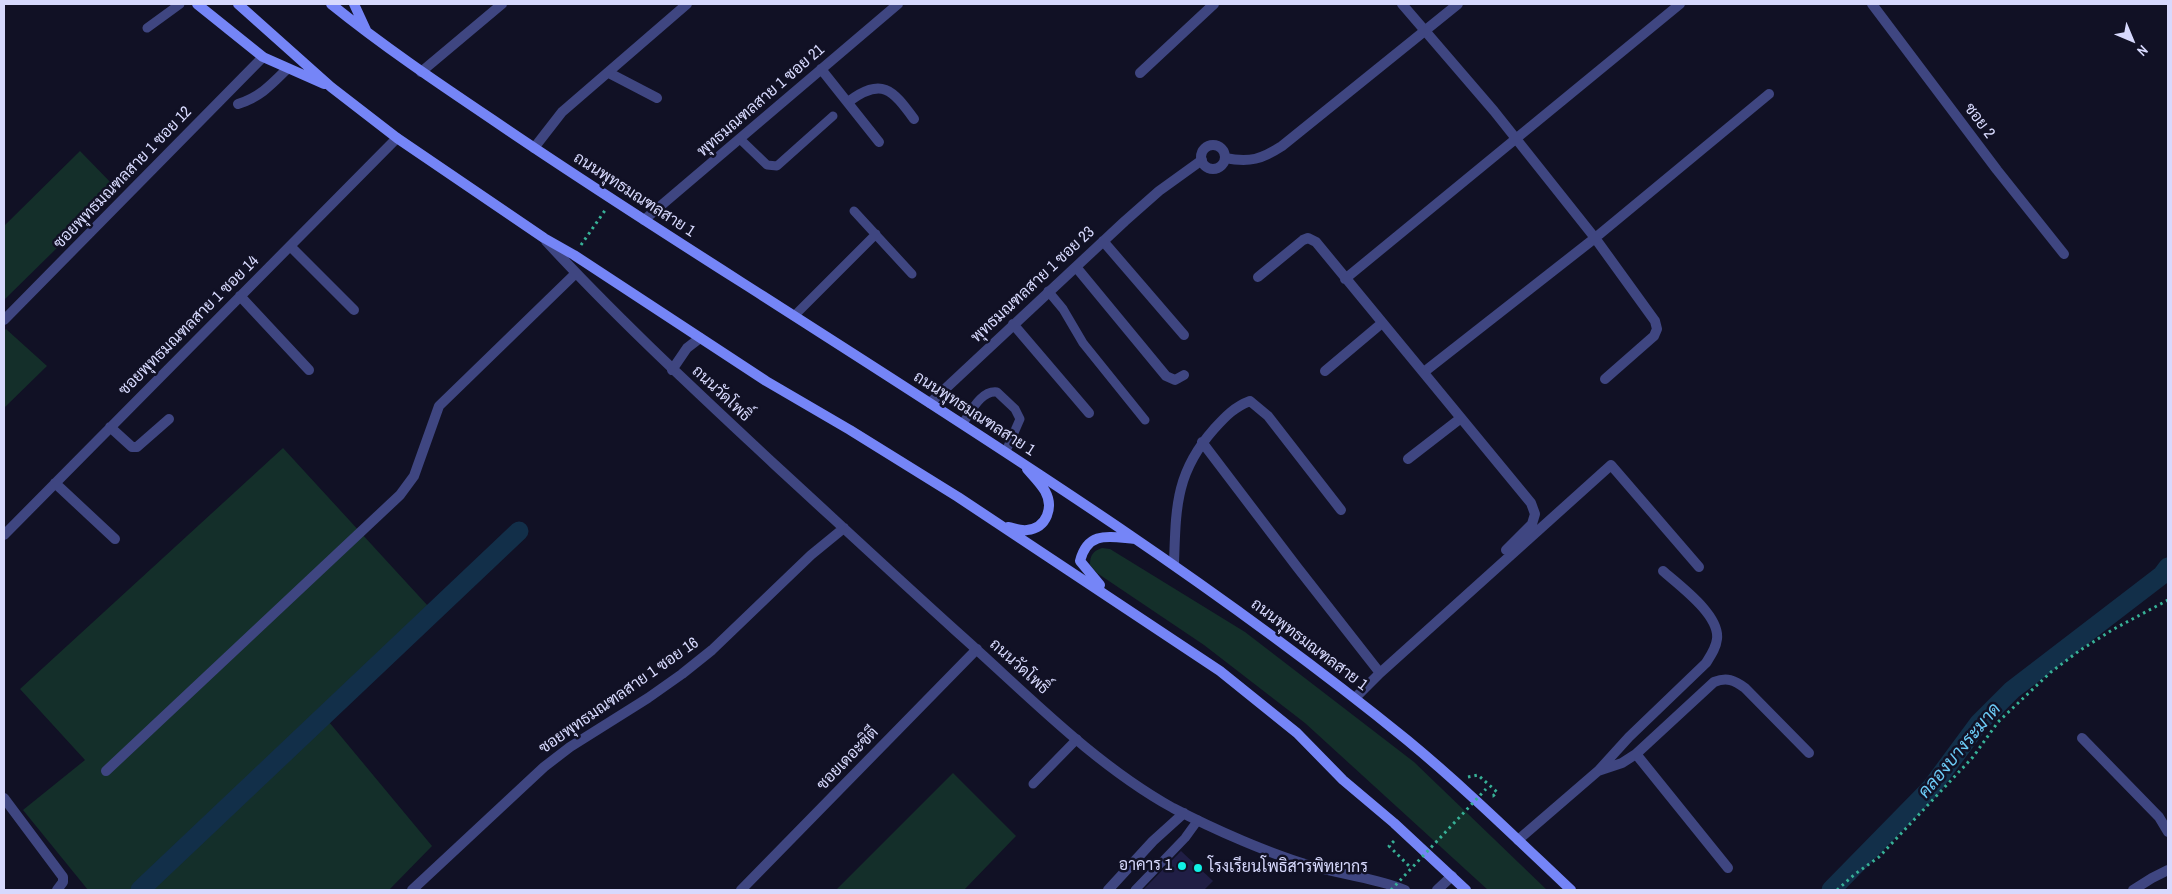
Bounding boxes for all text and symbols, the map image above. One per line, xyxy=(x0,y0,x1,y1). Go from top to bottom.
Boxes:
north arrow xyxy=(2107,15,2157,65)
street label: พุทธมณฑลสาย 1 ซอย 21 xyxy=(694,41,828,161)
text: N xyxy=(2133,41,2152,60)
street label: ซอย 2 xyxy=(1959,100,1999,142)
street label: ซอยพุทธมณฑลสาย 1 ซอย 12 xyxy=(50,103,196,253)
street label: ถนนพุทธมณฑลสาย 1 xyxy=(570,148,698,242)
street label: พุทธมณฑลสาย 1 ซอย 23 xyxy=(967,223,1099,347)
street label: ซอยพุทธมณฑลสาย 1 ซอย 14 xyxy=(115,252,263,400)
street label: ถนนวัดโพธิ์ xyxy=(688,362,754,426)
street label: ถนนพุทธมณฑลสาย 1 xyxy=(910,367,1038,461)
street label: ถนนพุทธมณฑลสาย 1 xyxy=(1247,595,1371,695)
street label: ซอยพุทธมณฑลสาย 1 ซอย 16 xyxy=(536,634,702,758)
street label: ถนนวัดโพธิ์ xyxy=(985,635,1053,699)
water label: คลองบางระมาด xyxy=(1914,699,2006,803)
street label: ซอยเดอะซิตี xyxy=(813,723,883,795)
place label: อาคาร 1 xyxy=(1119,856,1172,876)
place label: โรงเรียนโพธิสารพิทยากร xyxy=(1208,858,1368,878)
marker: อาคาร 1 xyxy=(1176,860,1188,872)
marker: โรงเรียนโพธิสารพิทยากร xyxy=(1192,862,1204,874)

